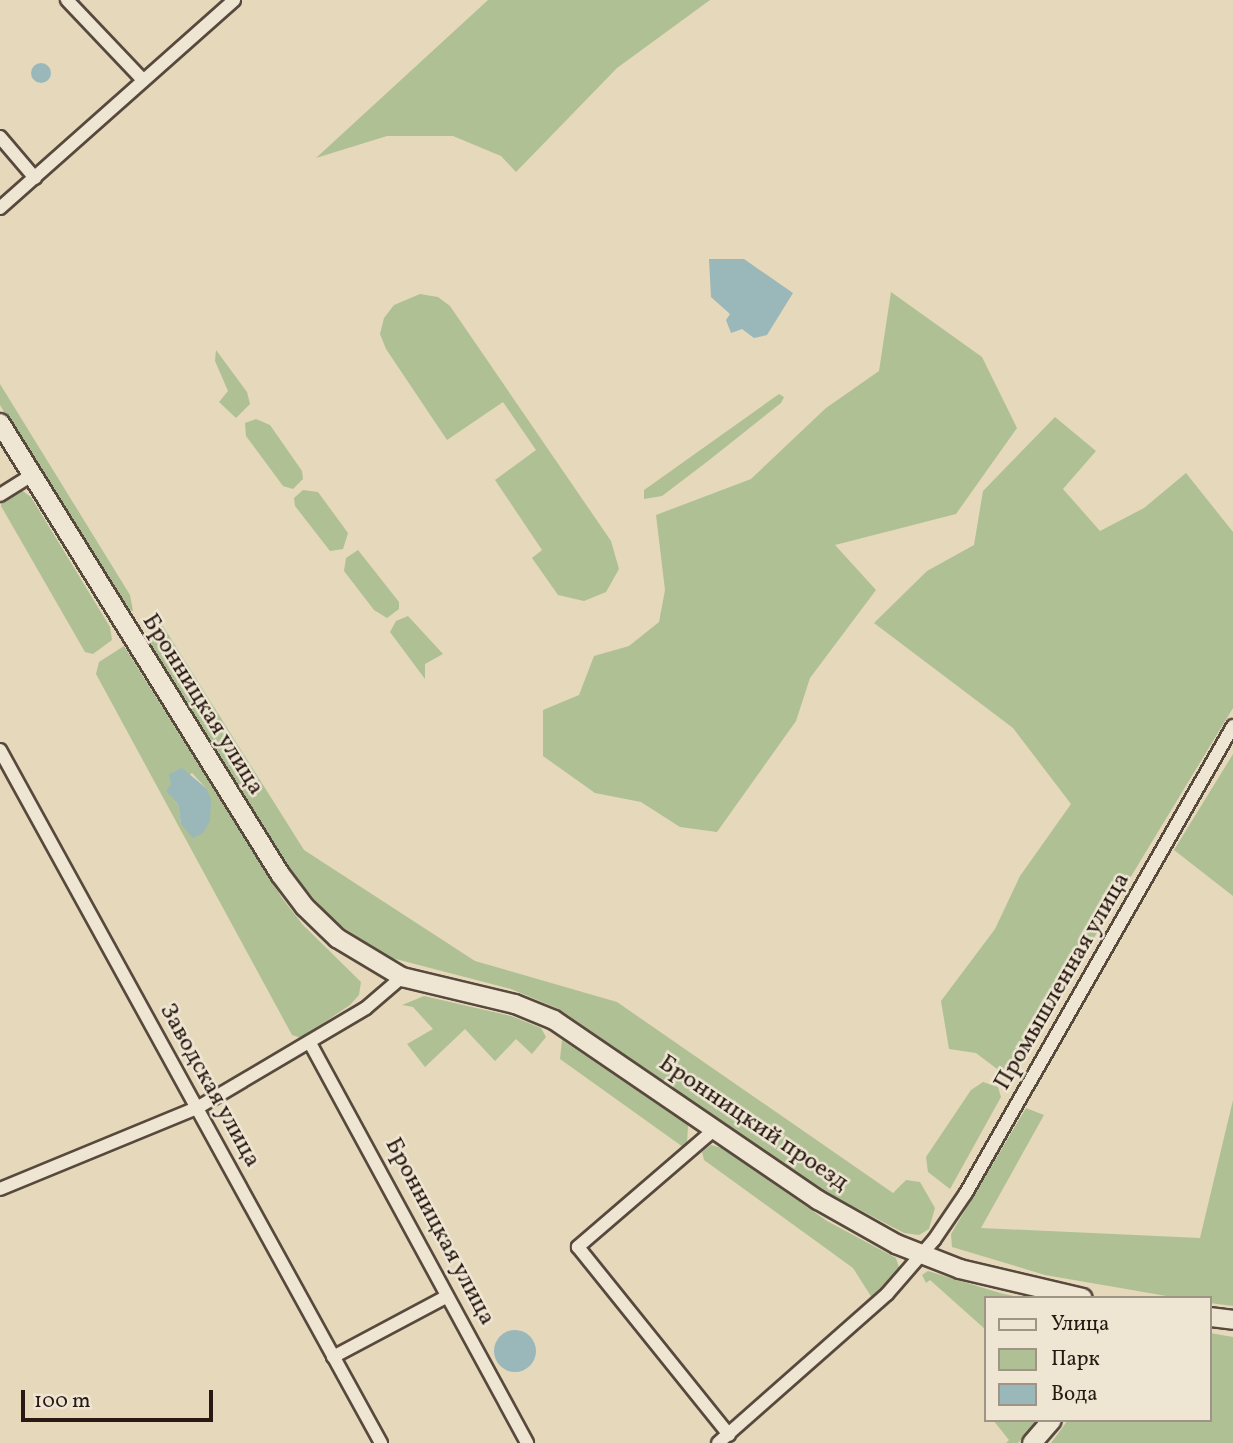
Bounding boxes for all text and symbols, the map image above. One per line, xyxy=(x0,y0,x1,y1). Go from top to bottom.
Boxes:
street label: Бронницкая улица xyxy=(134,609,270,801)
street label: Промышленная улица xyxy=(989,868,1137,1096)
street label: Заводская улица xyxy=(152,999,266,1173)
street label: Бронницкий проезд xyxy=(653,1050,853,1198)
street label: Бронницкая улица xyxy=(377,1133,501,1331)
legend xyxy=(984,1296,1212,1422)
text: Улица xyxy=(1051,1310,1109,1339)
text: Парк xyxy=(1051,1345,1100,1374)
scale bar xyxy=(24,1376,217,1420)
text: Вода xyxy=(1051,1380,1098,1409)
text: 100 m xyxy=(34,1387,91,1416)

